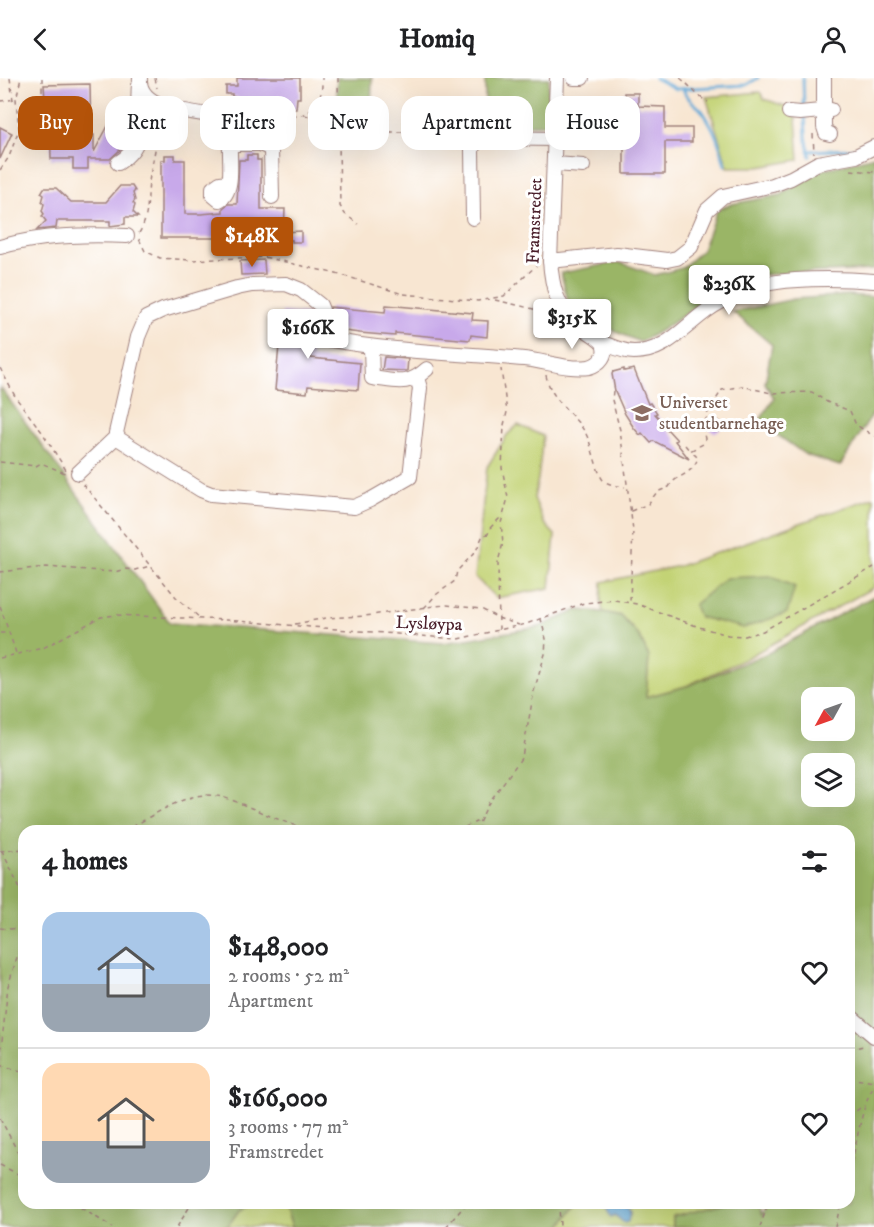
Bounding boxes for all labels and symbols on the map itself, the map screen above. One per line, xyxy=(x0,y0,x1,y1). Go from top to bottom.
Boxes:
street label: Framstredet xyxy=(523,177,548,264)
pin: $148K xyxy=(210,217,294,268)
pin: $236K xyxy=(687,265,771,316)
pin: $315K xyxy=(530,299,614,350)
pin: $166K xyxy=(266,309,350,360)
place label: Universet studentbarnehage xyxy=(659,392,784,435)
school or university icon: Universet studentbarnehage xyxy=(630,401,654,425)
street label: Lysløypa xyxy=(395,612,463,636)
north arrow xyxy=(801,687,855,741)

